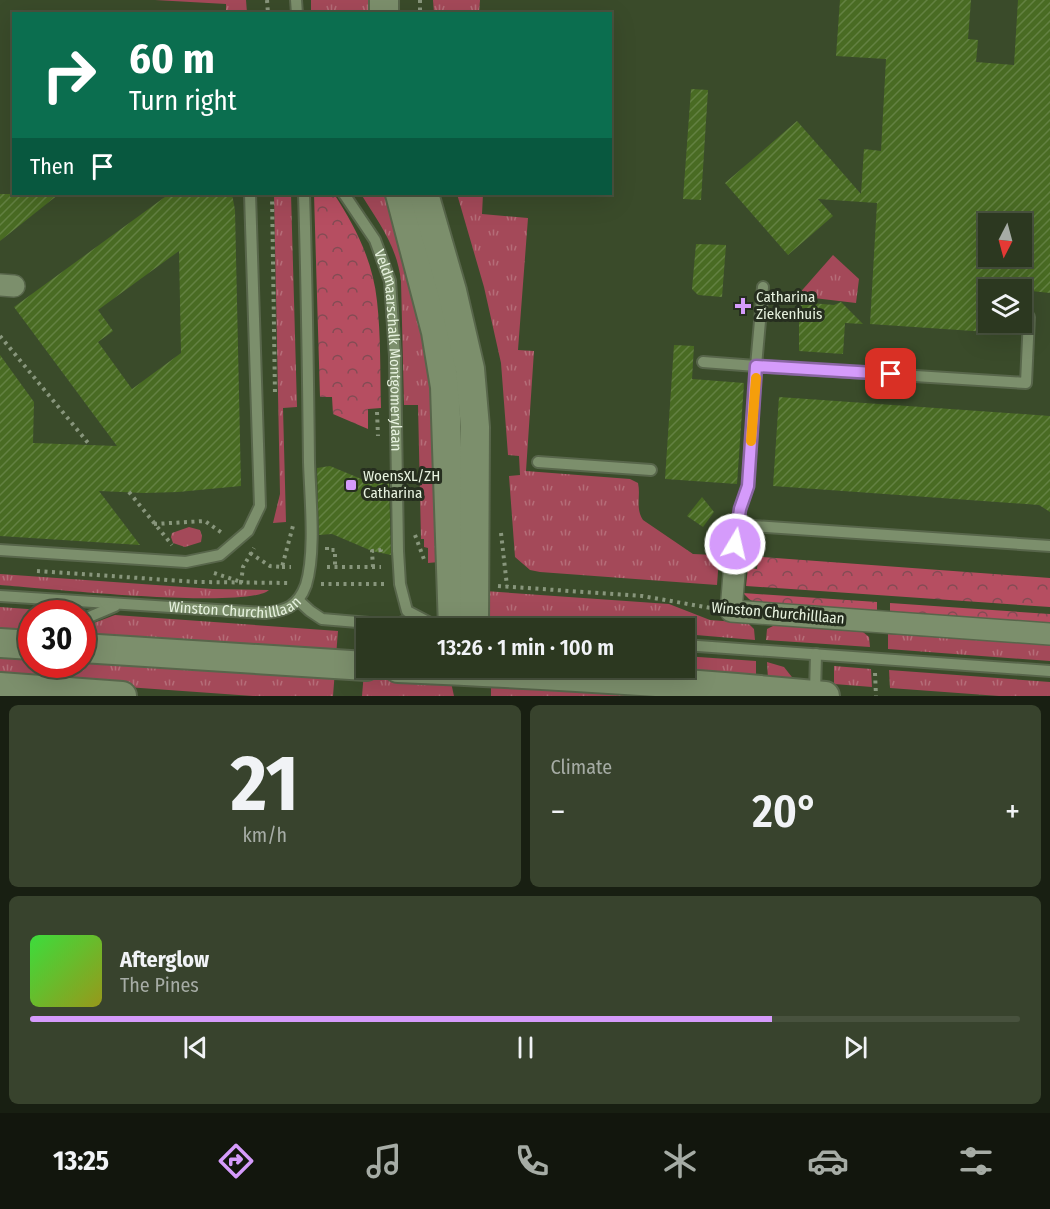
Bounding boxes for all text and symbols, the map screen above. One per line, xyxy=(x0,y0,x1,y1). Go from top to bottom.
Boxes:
text: 60 m xyxy=(129,34,215,84)
icon: right xyxy=(30,36,108,114)
text: Turn right xyxy=(129,85,237,117)
icon: arrive xyxy=(86,150,119,183)
text: Then xyxy=(30,153,74,180)
north arrow xyxy=(978,213,1032,267)
map controls xyxy=(978,213,1032,333)
street label: Veldmaarschalk Montgomerylaan xyxy=(370,247,405,452)
button: layers xyxy=(978,279,1032,333)
place label: Catharina Ziekenhuis xyxy=(756,288,822,323)
marker: Catharina Ziekenhuis xyxy=(734,297,752,315)
pin xyxy=(865,348,916,399)
icon: arrive xyxy=(874,357,907,390)
place label: WoensXL/ZH Catharina xyxy=(363,467,440,502)
marker: WoensXL/ZH Catharina xyxy=(344,478,358,492)
position arrow xyxy=(703,512,767,576)
street label: Winston Churchilllaan xyxy=(168,593,305,622)
street label: Winston Churchilllaan xyxy=(711,598,845,628)
speed limit sign: 30 xyxy=(18,600,96,678)
text: 13:26 · 1 min · 100 m xyxy=(437,634,614,661)
text: 21 xyxy=(231,737,299,831)
text: Climate xyxy=(551,755,612,779)
text: 20° xyxy=(752,785,818,839)
text: − xyxy=(551,792,565,832)
text: + xyxy=(1005,792,1020,832)
text: km/h xyxy=(242,823,287,847)
text: Afterglow xyxy=(120,946,209,973)
text: The Pines xyxy=(120,973,199,997)
icon: previous xyxy=(179,1031,212,1064)
icon: pause xyxy=(509,1031,542,1064)
icon: next xyxy=(839,1031,872,1064)
icon: directions xyxy=(215,1140,257,1182)
icon: music xyxy=(363,1140,405,1182)
icon: phone xyxy=(511,1140,553,1182)
icon: climate xyxy=(659,1140,701,1182)
icon: car xyxy=(807,1140,849,1182)
icon: filters xyxy=(955,1140,997,1182)
text: 13:25 xyxy=(53,1145,109,1177)

